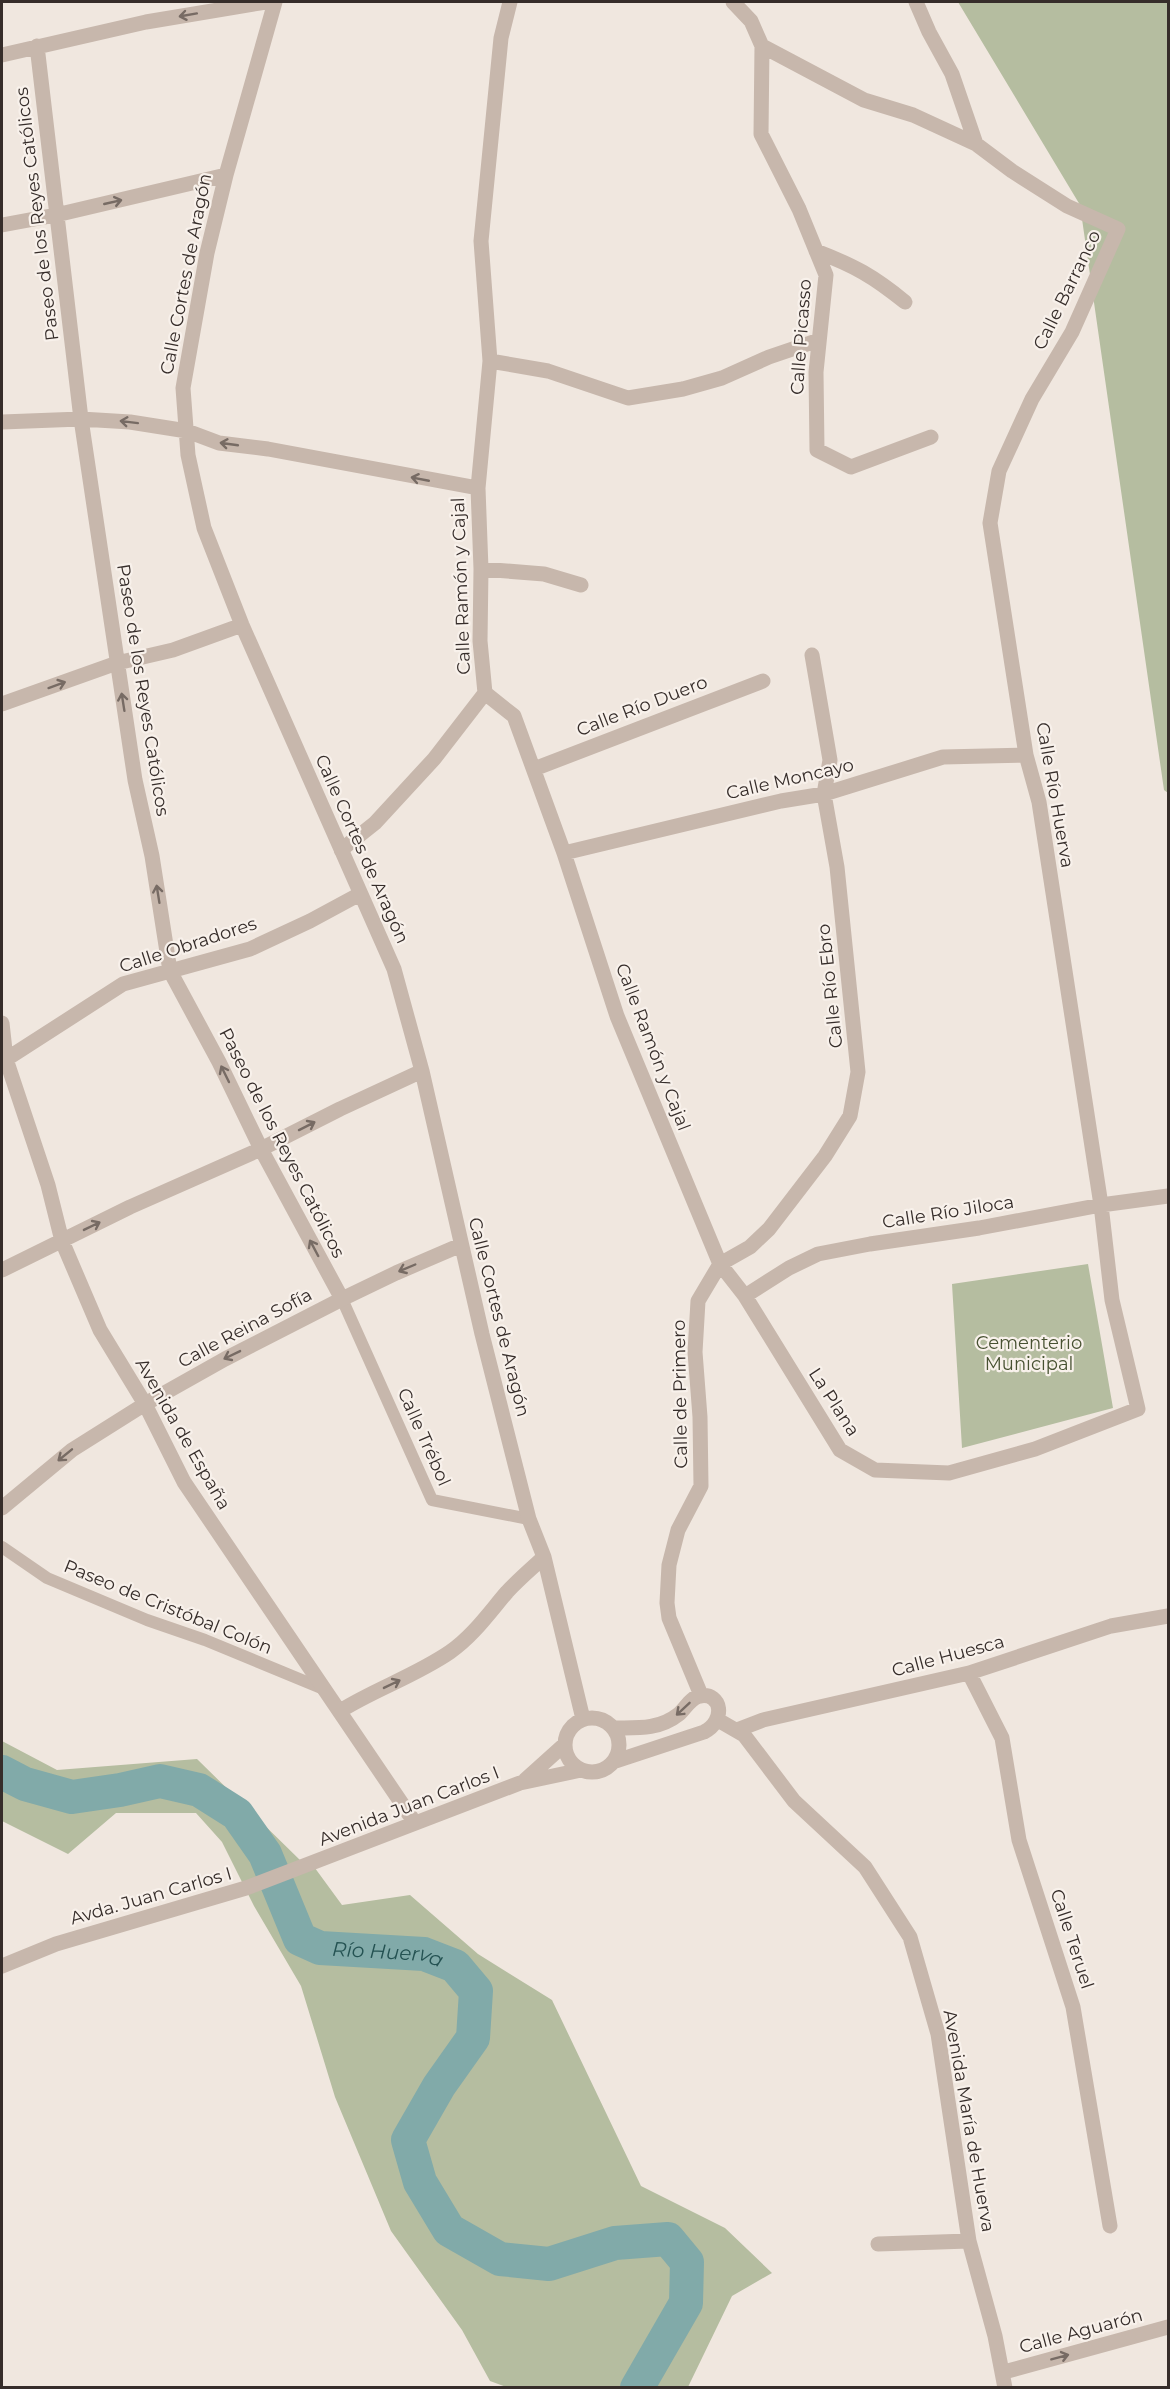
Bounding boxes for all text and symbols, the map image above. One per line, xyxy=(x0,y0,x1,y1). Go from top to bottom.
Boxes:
one-way arrow xyxy=(178,10,198,21)
street label: Paseo de los Reyes Católicos xyxy=(11,86,63,342)
street label: Calle Cortes de Aragón xyxy=(156,171,216,377)
one-way arrow xyxy=(103,196,123,207)
street label: Calle Barranco xyxy=(1029,227,1105,353)
street label: Calle Picasso xyxy=(786,278,816,396)
one-way arrow xyxy=(120,417,140,428)
one-way arrow xyxy=(219,439,239,450)
one-way arrow xyxy=(411,473,431,484)
street label: Calle Ramón y Cajal xyxy=(447,497,475,675)
street label: Paseo de los Reyes Católicos xyxy=(112,562,174,818)
street label: Calle Río Duero xyxy=(573,671,711,741)
one-way arrow xyxy=(47,678,66,689)
one-way arrow xyxy=(117,693,128,713)
street label: Calle Río Huerva xyxy=(1031,720,1079,870)
street label: Calle Cortes de Aragón xyxy=(310,751,414,947)
street label: Calle Moncayo xyxy=(724,754,856,804)
one-way arrow xyxy=(153,885,164,904)
street label: Calle Obradores xyxy=(117,912,260,978)
street label: Calle Río Ebro xyxy=(813,923,847,1049)
street label: Calle Ramón y Cajal xyxy=(611,960,695,1134)
street label: Paseo de los Reyes Católicos xyxy=(214,1024,350,1262)
one-way arrow xyxy=(219,1066,231,1084)
one-way arrow xyxy=(297,1120,315,1131)
street label: Calle Río Jiloca xyxy=(881,1191,1015,1233)
street label: Calle Cortes de Aragón xyxy=(464,1215,534,1419)
one-way arrow xyxy=(82,1219,100,1231)
one-way arrow xyxy=(308,1239,319,1257)
one-way arrow xyxy=(398,1263,416,1274)
street label: Calle Reina Sofía xyxy=(174,1283,316,1373)
street label: Calle de Primero xyxy=(668,1319,692,1469)
park label: Cementerio Municipal xyxy=(976,1332,1082,1375)
one-way arrow xyxy=(224,1350,242,1362)
street label: Avenida de España xyxy=(131,1354,235,1514)
street label: La Plana xyxy=(804,1364,864,1440)
street label: Calle Trébol xyxy=(393,1385,455,1489)
one-way arrow xyxy=(57,1449,73,1462)
street label: Paseo de Cristóbal Colón xyxy=(61,1555,275,1659)
street label: Calle Huesca xyxy=(889,1630,1007,1682)
one-way arrow xyxy=(382,1677,400,1689)
one-way arrow xyxy=(676,1702,691,1716)
street label: Avenida Juan Carlos I xyxy=(316,1761,502,1851)
street label: Avda. Juan Carlos I xyxy=(68,1862,234,1930)
street label: Calle Teruel xyxy=(1046,1886,1098,1992)
water label: Río Huerva xyxy=(331,1937,447,1972)
street label: Avenida María de Huerva xyxy=(939,2008,999,2234)
street label: Calle Aguarón xyxy=(1017,2304,1145,2358)
one-way arrow xyxy=(1050,2351,1069,2362)

